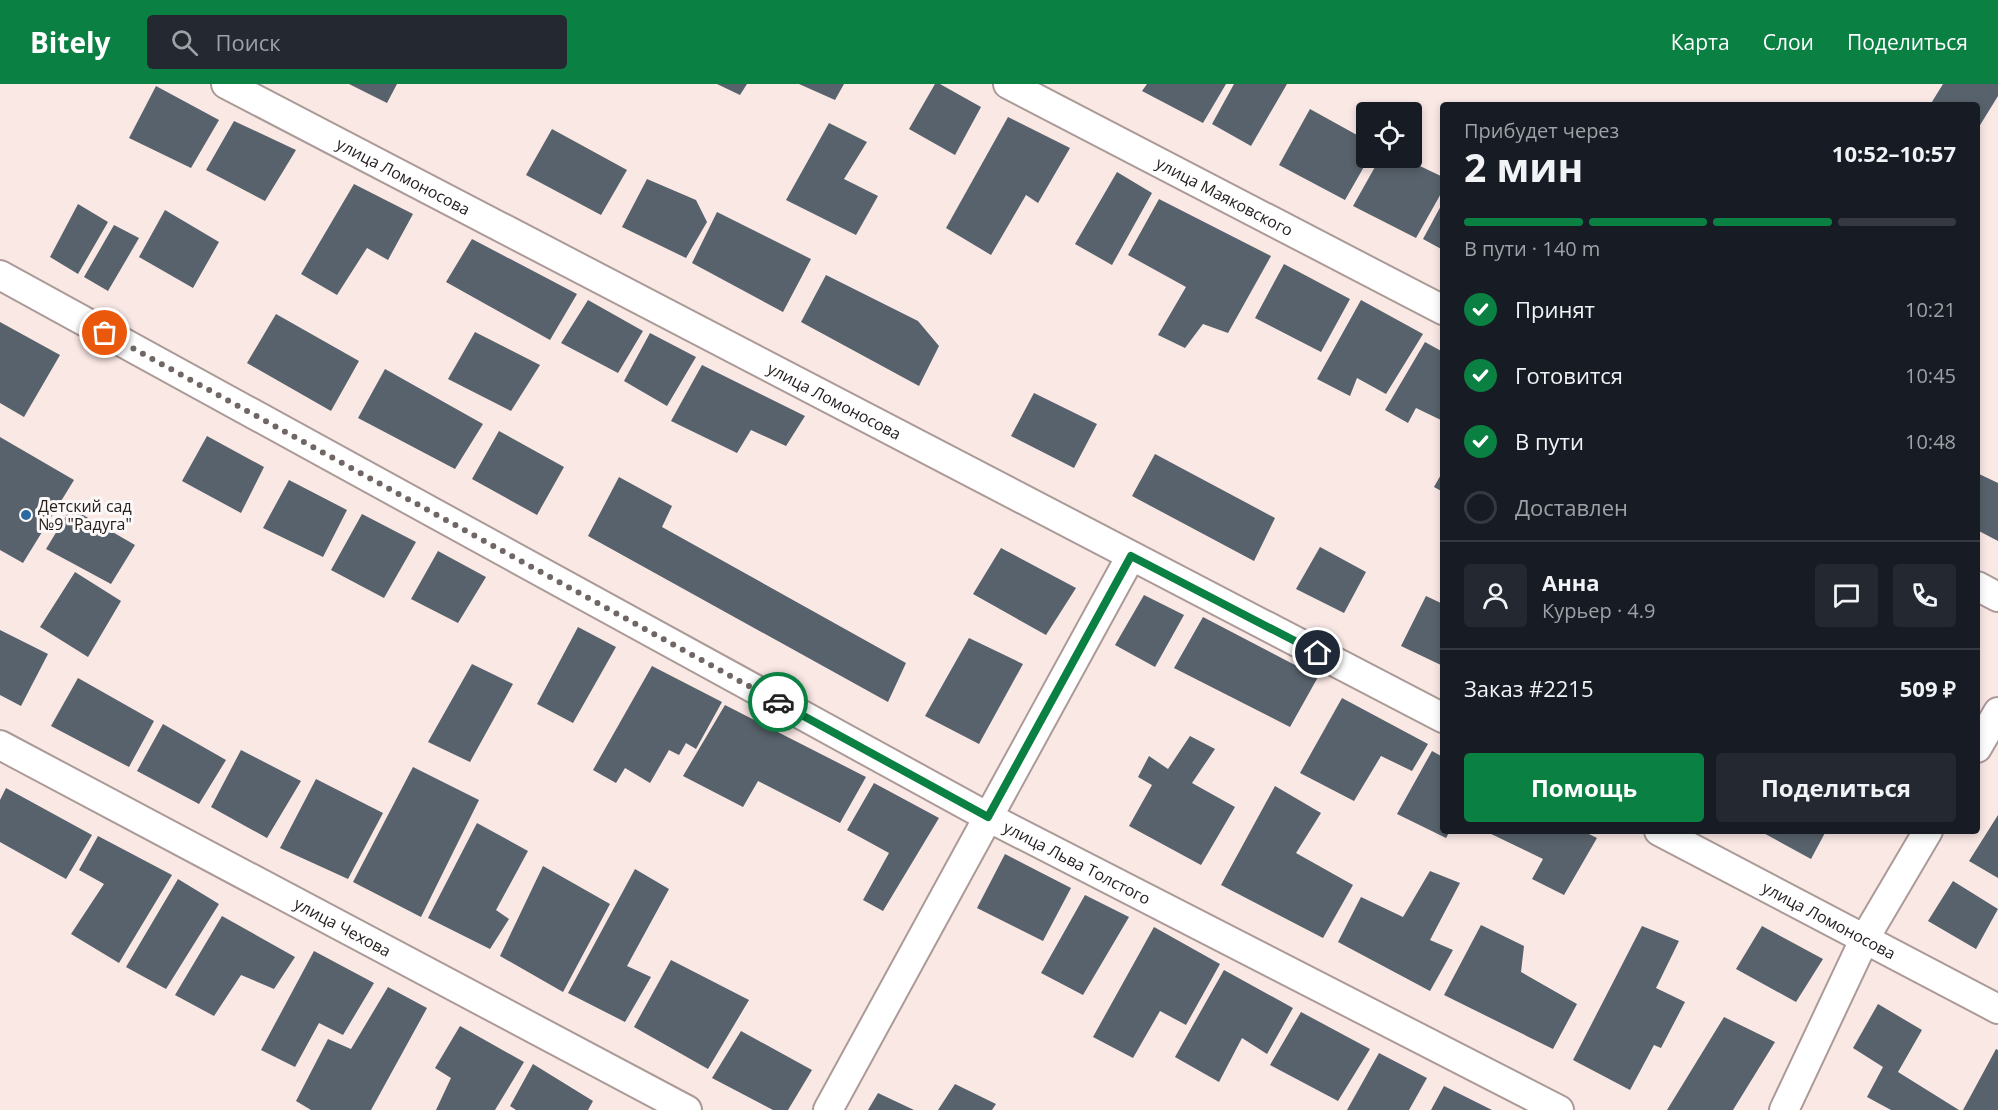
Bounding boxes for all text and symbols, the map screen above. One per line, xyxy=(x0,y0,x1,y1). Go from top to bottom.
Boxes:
search box xyxy=(147,15,567,69)
text: Bitely xyxy=(30,23,111,61)
icon: search xyxy=(168,26,201,59)
text: Поиск xyxy=(216,27,281,57)
text: Карта xyxy=(1671,28,1730,56)
text: Слои xyxy=(1763,28,1814,56)
text: Поделиться xyxy=(1847,28,1968,56)
map controls xyxy=(1356,102,1422,168)
button: locate xyxy=(1356,102,1422,168)
text: Прибудет через xyxy=(1464,117,1619,144)
street label: улица Ломоносова xyxy=(333,133,474,220)
text: 10:52–10:57 xyxy=(1832,138,1956,168)
text: 2 мин xyxy=(1464,140,1583,193)
street label: улица Маяковского xyxy=(1152,152,1297,241)
text: В пути · 140 m xyxy=(1464,235,1600,262)
icon: check xyxy=(1464,293,1497,326)
text: Принят xyxy=(1515,294,1595,324)
text: 10:21 xyxy=(1905,296,1956,323)
pin xyxy=(79,307,130,358)
icon: bag xyxy=(88,316,121,349)
street label: улица Ломоносова xyxy=(764,357,905,445)
icon: check xyxy=(1464,359,1497,392)
text: Готовится xyxy=(1515,360,1623,390)
text: 10:45 xyxy=(1905,362,1956,389)
icon: check xyxy=(1464,425,1497,458)
text: В пути xyxy=(1515,426,1584,456)
text: 10:48 xyxy=(1905,428,1956,455)
text: Доставлен xyxy=(1515,492,1628,522)
place label: Детский сад №9 "Радуга" xyxy=(38,495,132,535)
marker: Детский сад №9 "Радуга" xyxy=(19,508,33,522)
button: person xyxy=(1464,564,1527,627)
button: chat xyxy=(1815,564,1878,627)
button: phone xyxy=(1893,564,1956,627)
text: Анна xyxy=(1542,567,1600,597)
text: Курьер · 4.9 xyxy=(1542,597,1656,624)
pin xyxy=(1292,627,1343,678)
icon: home xyxy=(1301,636,1334,669)
courier xyxy=(748,672,808,732)
text: Заказ #2215 xyxy=(1464,673,1594,703)
text: 509 ₽ xyxy=(1900,673,1956,703)
icon: car xyxy=(762,686,795,719)
button: Помощь xyxy=(1464,753,1704,822)
button: Поделиться xyxy=(1716,753,1956,822)
street label: улица Льва Толстого xyxy=(1000,816,1154,910)
street label: улица Ломоносова xyxy=(1758,876,1900,964)
street label: улица Чехова xyxy=(290,892,395,962)

